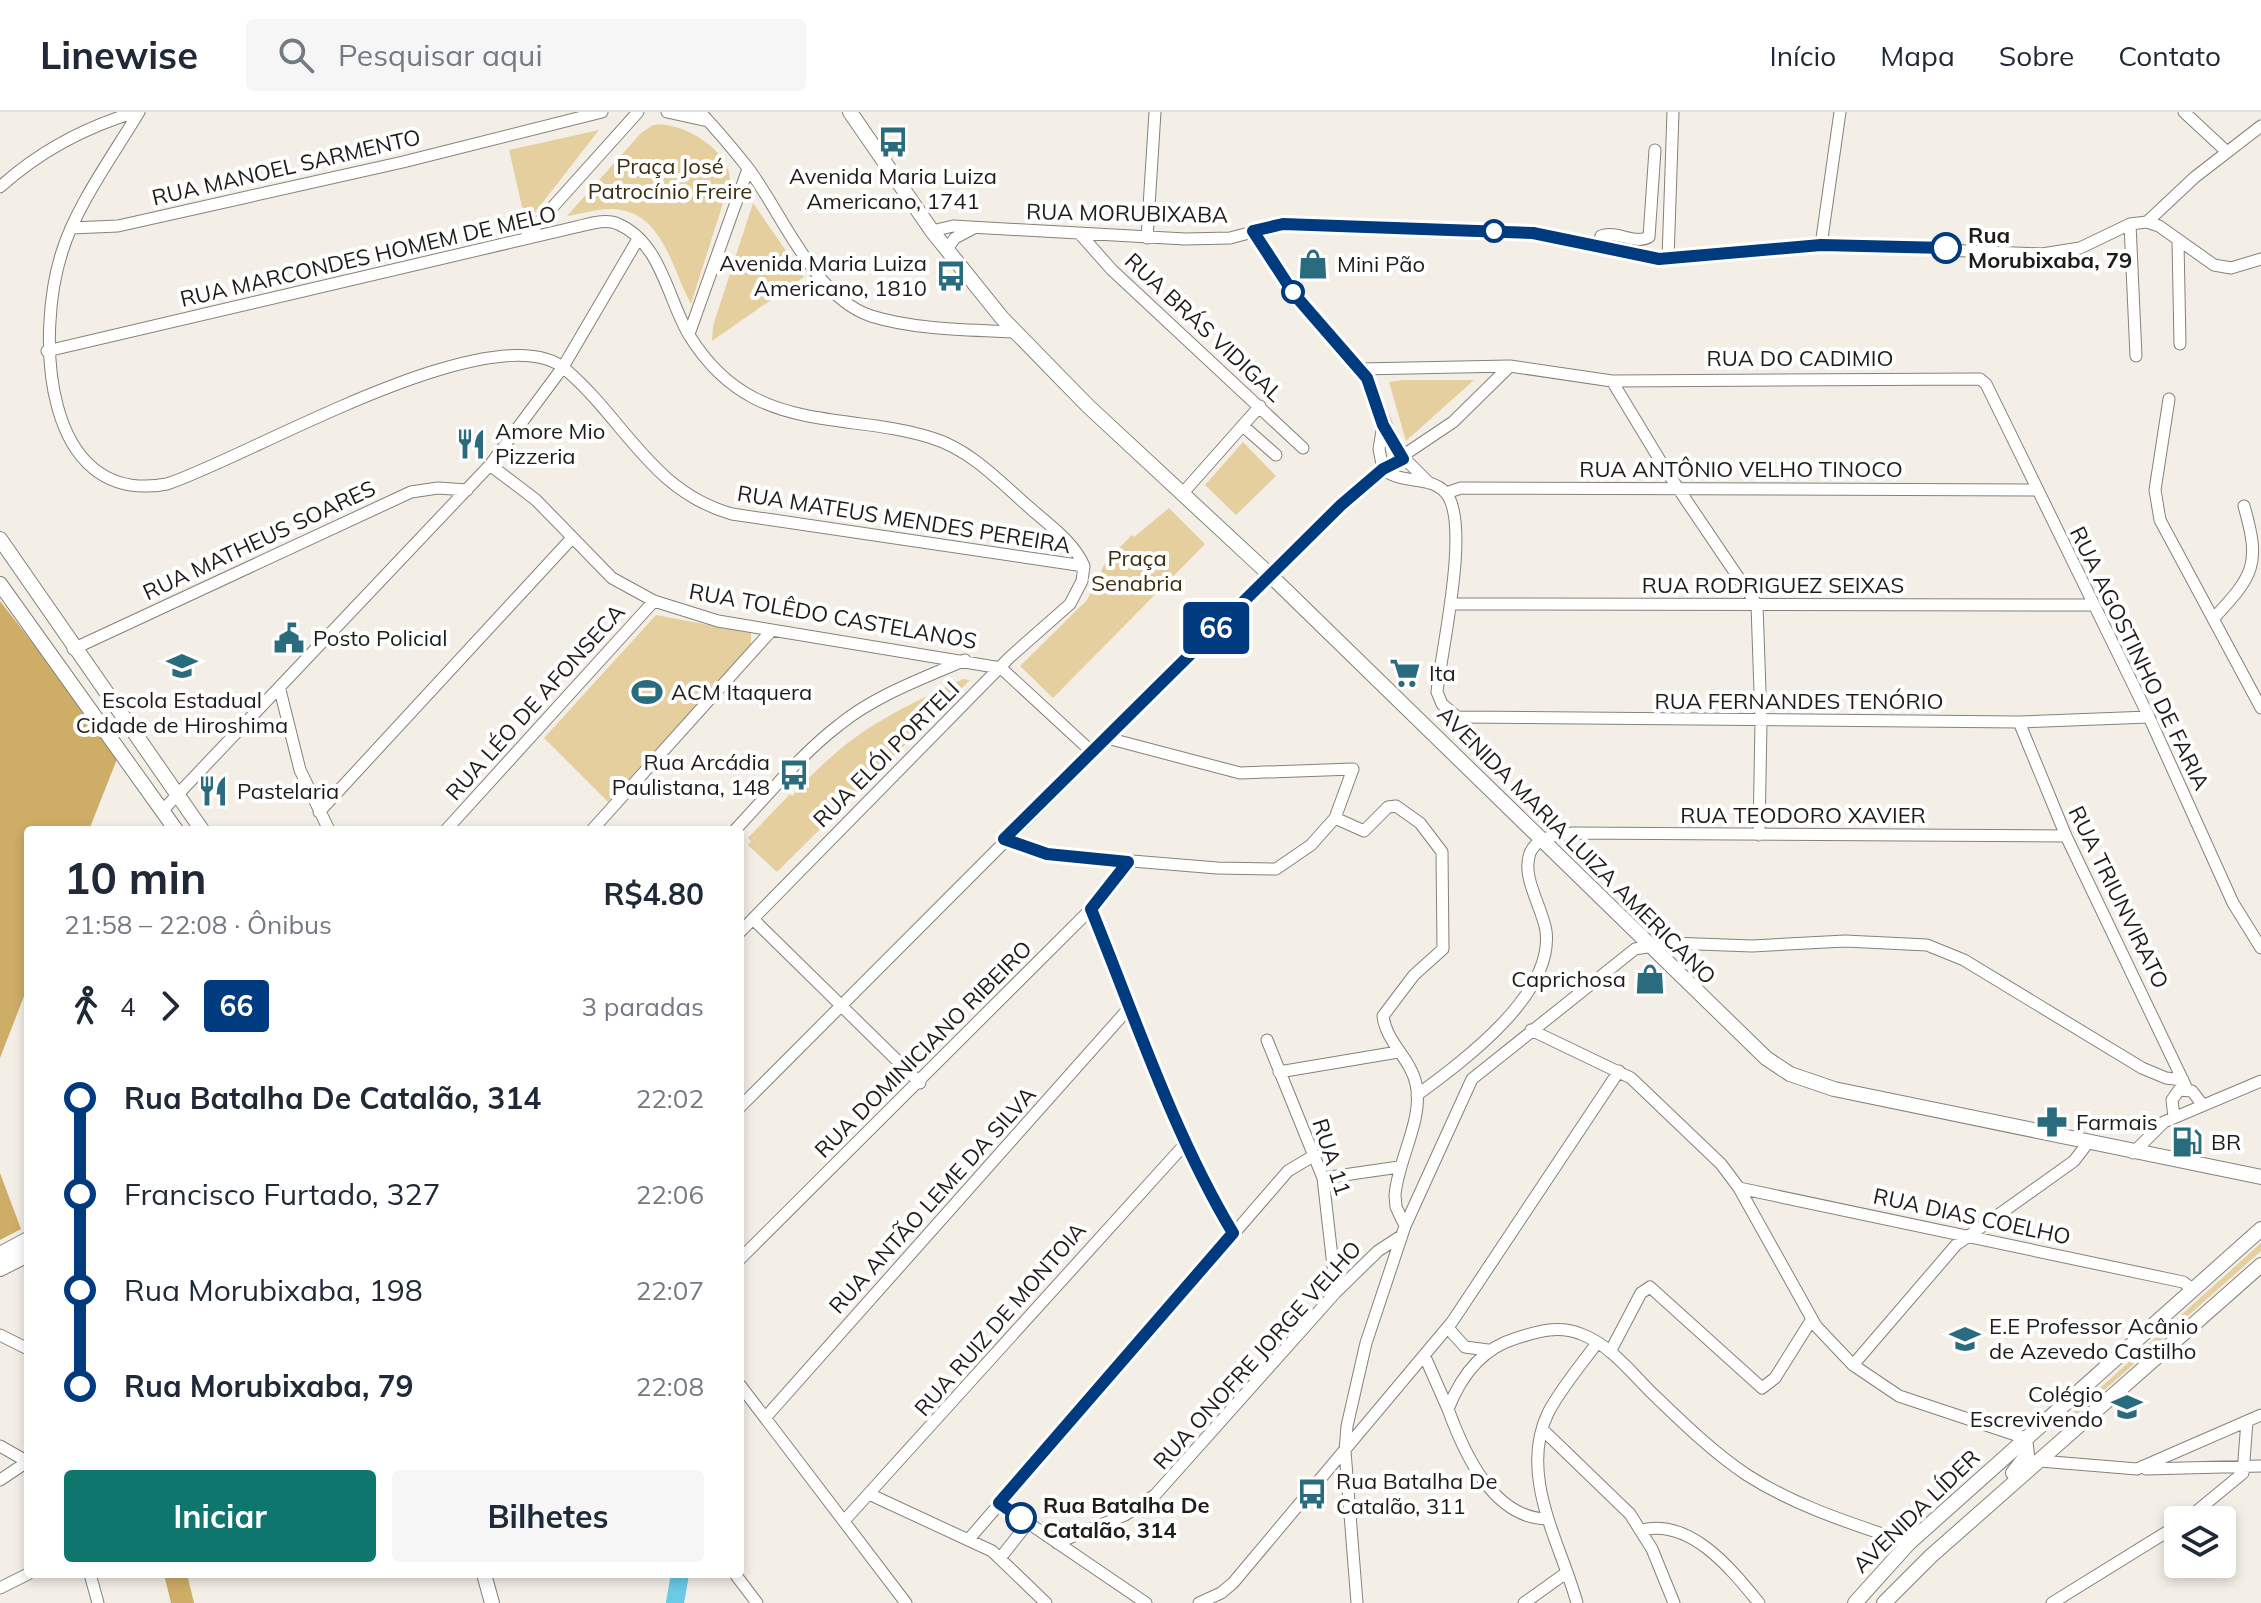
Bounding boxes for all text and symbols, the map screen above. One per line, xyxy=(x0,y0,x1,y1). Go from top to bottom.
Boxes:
search box xyxy=(246,19,806,91)
text: Linewise xyxy=(40,31,198,79)
icon: search xyxy=(274,33,318,77)
text: Pesquisar aqui xyxy=(338,36,543,74)
text: Início xyxy=(1769,38,1836,73)
text: Mapa xyxy=(1880,38,1955,73)
text: Sobre xyxy=(1999,38,2074,73)
text: Contato xyxy=(2118,38,2221,73)
street label: RUA MANOEL SARMENTO xyxy=(149,122,423,212)
bus stop icon: Avenida Maria Luiza Americano, 1741 xyxy=(876,125,910,159)
park label: Praça José Patrocínio Freire xyxy=(588,152,752,205)
place label: Avenida Maria Luiza Americano, 1741 xyxy=(789,162,997,215)
street label: RUA MORUBIXABA xyxy=(1026,197,1228,229)
street label: RUA MARCONDES HOMEM DE MELO xyxy=(177,199,559,313)
unlabelled marker xyxy=(1483,220,1505,242)
place label: Rua Morubixaba, 79 xyxy=(1968,221,2132,274)
marker: Rua Morubixaba, 79 xyxy=(1931,233,1961,263)
street label: RUA BRÁS VIDIGAL xyxy=(1119,247,1289,407)
shop icon: Mini Pão xyxy=(1296,247,1330,281)
place label: Avenida Maria Luiza Americano, 1810 xyxy=(719,249,927,302)
place label: Mini Pão xyxy=(1337,250,1425,278)
bus stop icon: Avenida Maria Luiza Americano, 1810 xyxy=(934,259,968,293)
unlabelled marker xyxy=(1282,281,1304,303)
street label: RUA DO CADIMIO xyxy=(1707,344,1893,372)
place label: Amore Mio Pizzeria xyxy=(495,417,605,470)
restaurant icon: Amore Mio Pizzeria xyxy=(454,427,488,461)
street label: RUA ANTÔNIO VELHO TINOCO xyxy=(1579,455,1903,483)
street label: RUA MATHEUS SOARES xyxy=(138,474,380,606)
street label: RUA MATEUS MENDES PEREIRA xyxy=(735,479,1073,559)
street label: RUA AGOSTINHO DE FARIA xyxy=(2064,522,2216,794)
park label: Praça Senabria xyxy=(1091,544,1183,597)
street label: RUA RODRIGUEZ SEIXAS xyxy=(1642,571,1904,599)
street label: RUA TOLÊDO CASTELANOS xyxy=(687,577,979,655)
street label: RUA LÉO DE AFONSECA xyxy=(439,598,631,806)
line badge: 66 xyxy=(1180,602,1252,654)
text: 66 xyxy=(1199,610,1233,645)
public building icon: Posto Policial xyxy=(272,621,306,655)
place label: Posto Policial xyxy=(313,624,448,652)
school or university icon: Escola Estadual Cidade de Hiroshima xyxy=(165,649,199,683)
supermarket icon: Ita xyxy=(1388,656,1422,690)
place label: Ita xyxy=(1429,659,1456,687)
sports icon: ACM Itaquera xyxy=(630,675,664,709)
street label: RUA ELÓI PORTELI xyxy=(807,675,965,833)
place label: ACM Itaquera xyxy=(671,678,812,706)
place label: Escola Estadual Cidade de Hiroshima xyxy=(76,686,288,739)
street label: RUA FERNANDES TENÓRIO xyxy=(1655,687,1943,715)
street label: AVENIDA MARIA LUIZA AMERICANO xyxy=(1432,700,1722,990)
place label: Rua Arcádia Paulistana, 148 xyxy=(612,748,770,801)
bus stop icon: Rua Arcádia Paulistana, 148 xyxy=(777,758,811,792)
restaurant icon: Pastelaria xyxy=(196,774,230,808)
place label: Pastelaria xyxy=(237,777,339,805)
street label: RUA TEODORO XAVIER xyxy=(1680,801,1926,829)
street label: RUA TRIUNVIRATO xyxy=(2063,801,2175,993)
text: 10 min xyxy=(64,850,206,905)
text: R$4.80 xyxy=(604,875,704,913)
text: 21:58 – 22:08 · Ônibus xyxy=(64,908,332,941)
street label: RUA DOMINICIANO RIBEIRO xyxy=(808,934,1038,1164)
shop icon: Caprichosa xyxy=(1633,962,1667,996)
place label: Caprichosa xyxy=(1511,965,1626,993)
icon: walk xyxy=(64,984,108,1028)
icon: forward xyxy=(148,984,192,1028)
text: 66 xyxy=(220,988,253,1023)
text: 4 xyxy=(120,990,136,1023)
text: 3 paradas xyxy=(581,990,704,1023)
text: Rua Batalha De Catalão, 314 xyxy=(124,1079,541,1117)
street label: RUA ANTÃO LEME DA SILVA xyxy=(823,1081,1041,1319)
text: 22:02 xyxy=(636,1082,704,1115)
pharmacy icon: Farmais xyxy=(2035,1105,2069,1139)
place label: Farmais xyxy=(2076,1108,2158,1136)
street label: RUA 11 xyxy=(1306,1115,1358,1199)
fuel station icon: BR xyxy=(2170,1125,2204,1159)
place label: BR xyxy=(2211,1128,2241,1156)
text: Francisco Furtado, 327 xyxy=(124,1175,440,1213)
text: 22:06 xyxy=(636,1178,704,1211)
street label: RUA DIAS COELHO xyxy=(1871,1181,2073,1251)
street label: RUA RUIZ DE MONTOIA xyxy=(908,1216,1092,1422)
street label: RUA ONOFRE JORGE VELHO xyxy=(1147,1235,1367,1475)
text: Rua Morubixaba, 198 xyxy=(124,1271,423,1309)
text: 22:07 xyxy=(636,1274,704,1307)
place label: E.E Professor Acânio de Azevedo Castilho xyxy=(1989,1312,2198,1365)
school or university icon: E.E Professor Acânio de Azevedo Castilho xyxy=(1948,1322,1982,1356)
text: Rua Morubixaba, 79 xyxy=(124,1367,414,1405)
text: 22:08 xyxy=(636,1370,704,1403)
place label: Colégio Escrevivendo xyxy=(1970,1380,2103,1433)
school or university icon: Colégio Escrevivendo xyxy=(2110,1390,2144,1424)
street label: AVENIDA LÍDER xyxy=(1847,1443,1985,1579)
place label: Rua Batalha De Catalão, 311 xyxy=(1336,1467,1497,1520)
button: Iniciar xyxy=(64,1470,376,1562)
button: Bilhetes xyxy=(392,1470,704,1562)
bus stop icon: Rua Batalha De Catalão, 311 xyxy=(1295,1477,1329,1511)
place label: Rua Batalha De Catalão, 314 xyxy=(1043,1491,1210,1544)
marker: Rua Batalha De Catalão, 314 xyxy=(1006,1503,1036,1533)
map controls xyxy=(2164,1506,2236,1578)
button: layers xyxy=(2164,1506,2236,1578)

